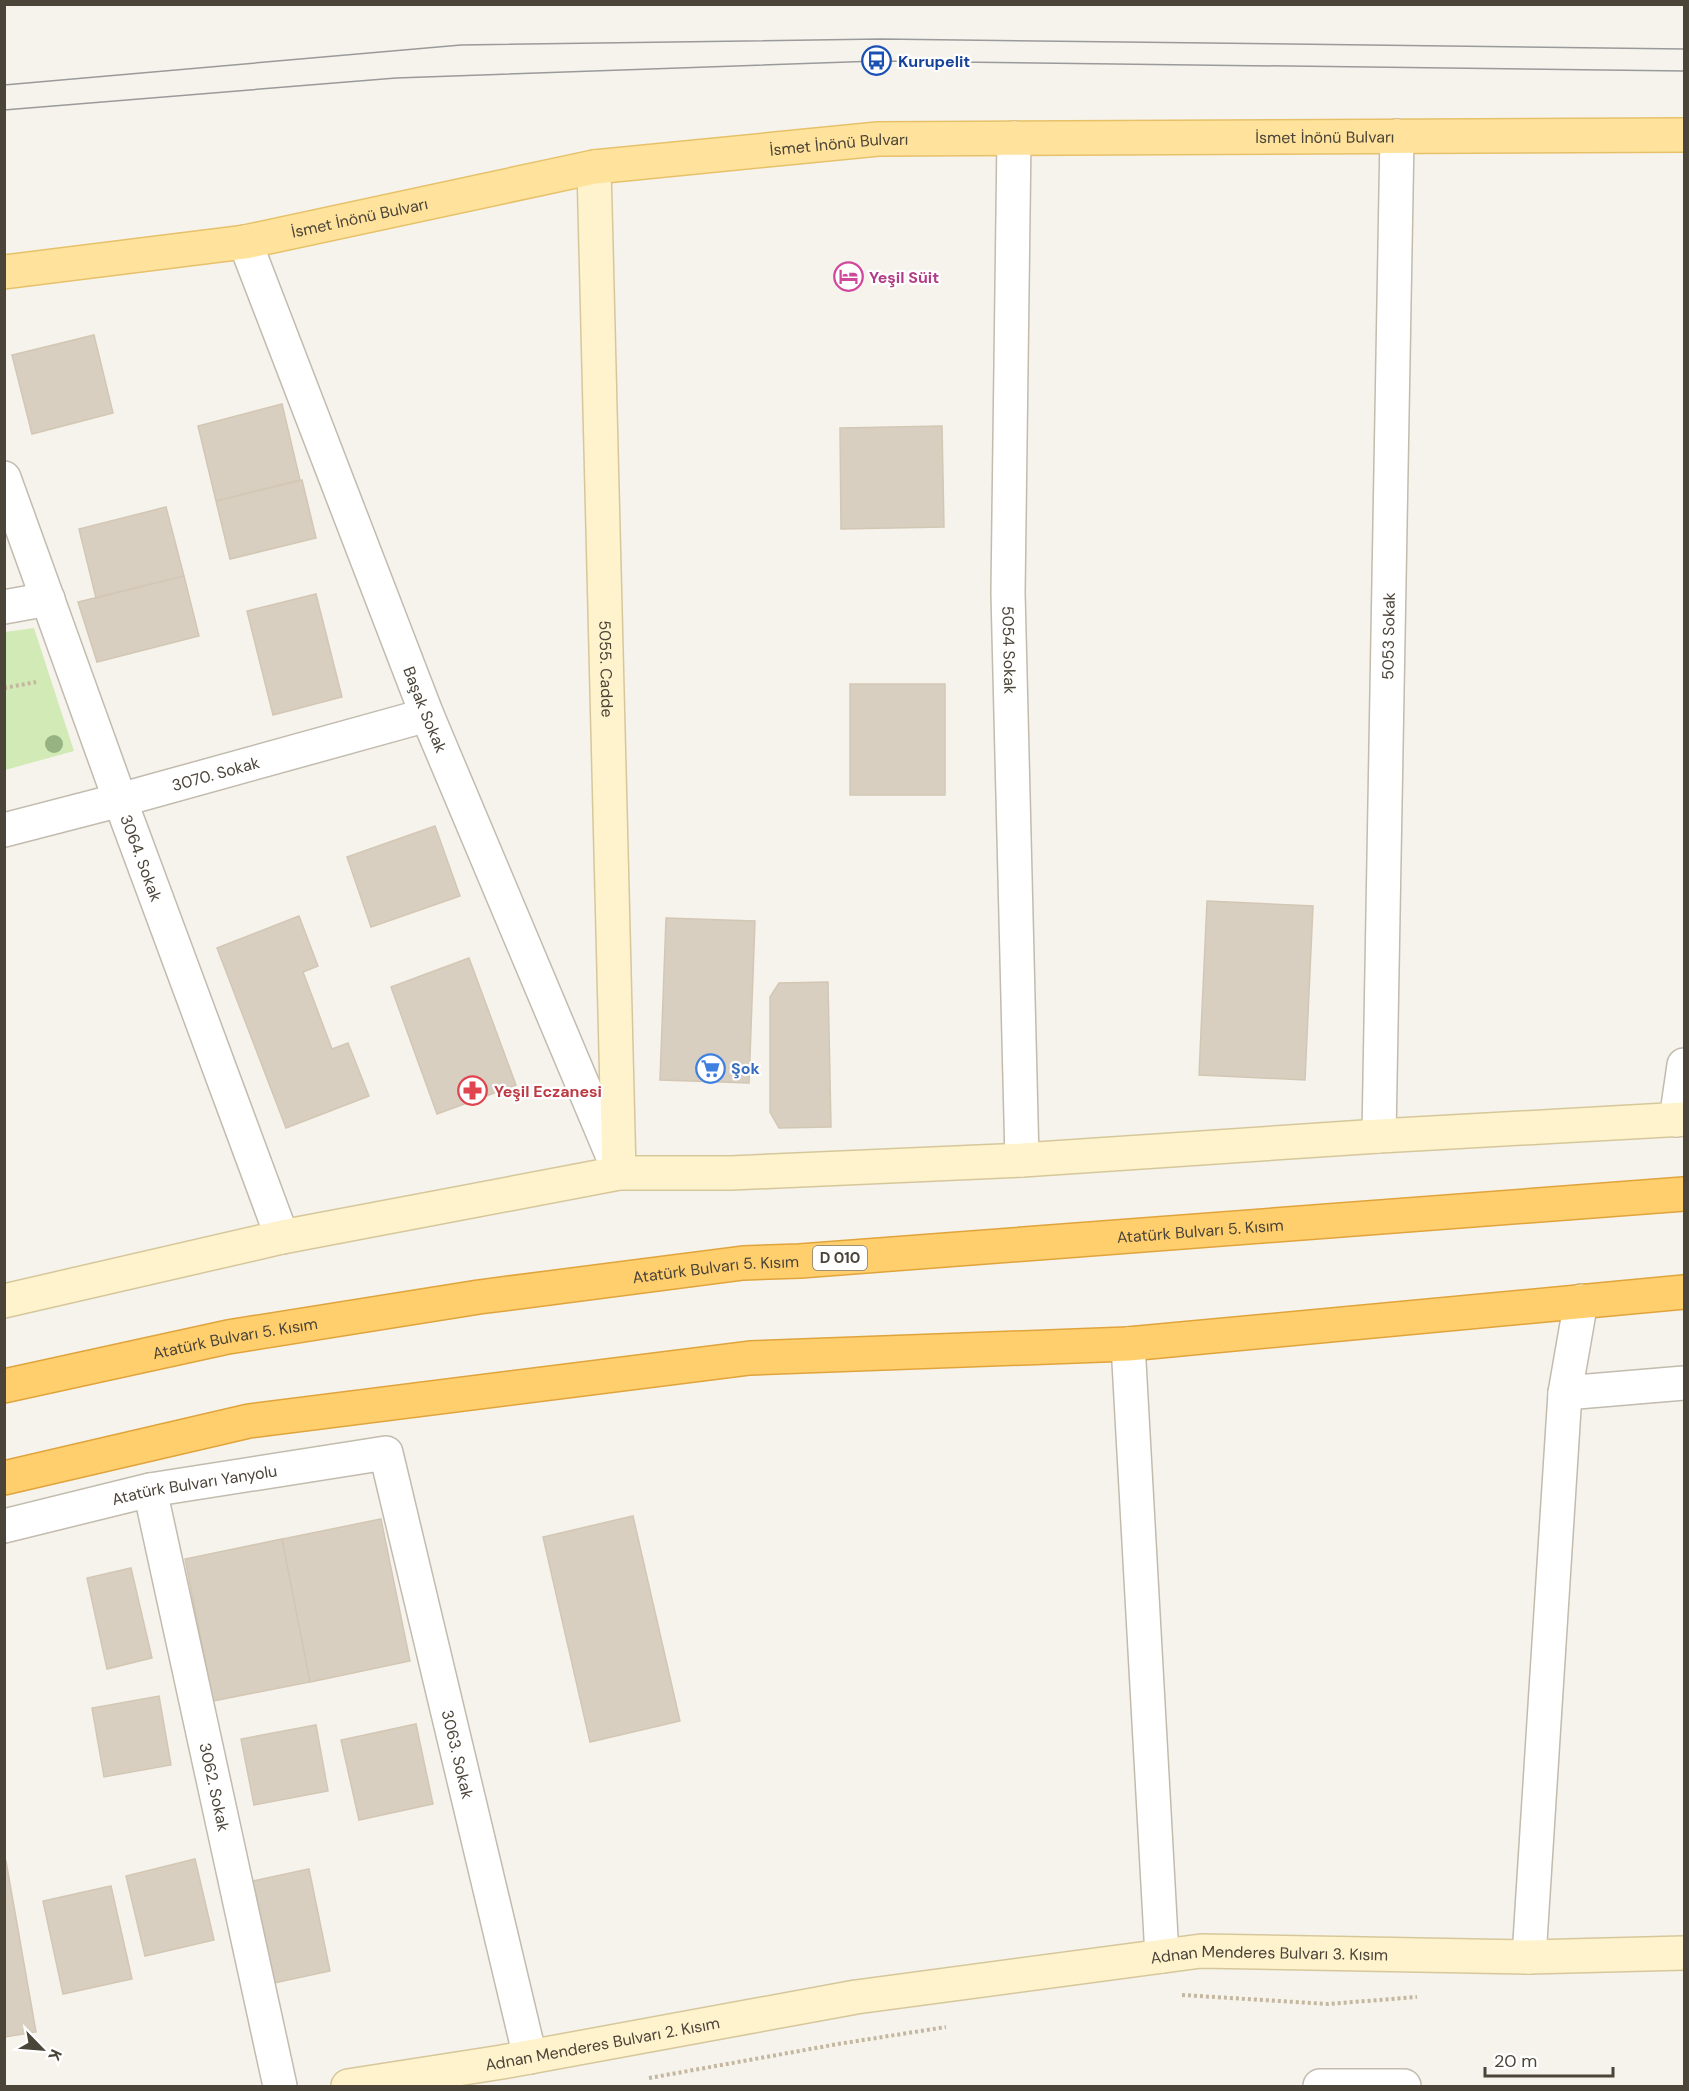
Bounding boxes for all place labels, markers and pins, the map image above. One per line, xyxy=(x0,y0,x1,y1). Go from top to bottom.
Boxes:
bus stop icon: Kurupelit xyxy=(861,45,893,77)
place label: Kurupelit xyxy=(898,51,970,72)
hotel icon: Yeşil Süit xyxy=(832,261,864,293)
place label: Yeşil Süit xyxy=(869,267,939,288)
supermarket icon: Şok xyxy=(694,1052,726,1084)
place label: Şok xyxy=(731,1058,760,1079)
pharmacy icon: Yeşil Eczanesi xyxy=(457,1075,489,1107)
place label: Yeşil Eczanesi xyxy=(494,1081,602,1102)

